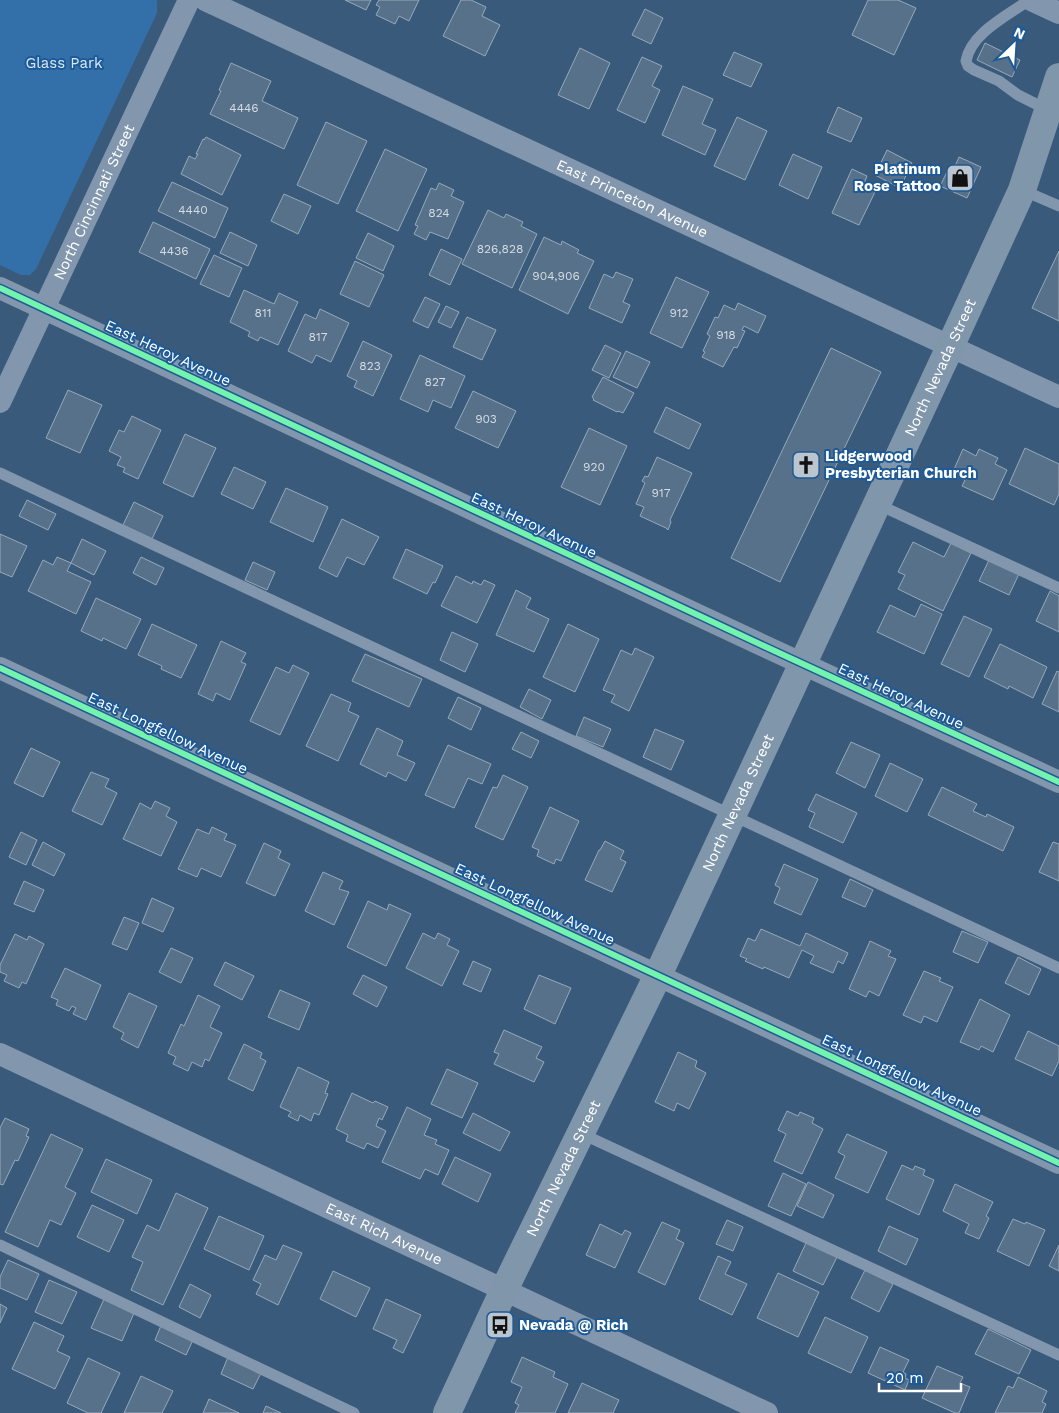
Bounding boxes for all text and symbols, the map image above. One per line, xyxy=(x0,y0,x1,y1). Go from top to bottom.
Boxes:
north arrow xyxy=(989,20,1039,70)
text: N xyxy=(1011,24,1028,43)
park label: Glass Park xyxy=(25,54,103,72)
house number: 4446 xyxy=(229,101,259,115)
street label: North Cincinnati Street xyxy=(50,121,139,283)
street label: East Princeton Avenue xyxy=(553,156,711,241)
place label: Platinum Rose Tattoo xyxy=(854,160,941,195)
shop icon: Platinum Rose Tattoo xyxy=(945,163,975,193)
house number: 4440 xyxy=(178,203,208,217)
house number: 824 xyxy=(428,206,450,220)
house number: 826,828 xyxy=(477,242,523,256)
house number: 4436 xyxy=(160,244,188,258)
house number: 904,906 xyxy=(532,269,580,283)
street label: North Nevada Street xyxy=(901,295,980,439)
house number: 811 xyxy=(255,306,271,320)
house number: 912 xyxy=(669,306,689,320)
street label: East Heroy Avenue xyxy=(102,316,234,390)
house number: 918 xyxy=(716,328,736,342)
house number: 817 xyxy=(309,330,328,344)
house number: 823 xyxy=(359,359,381,373)
house number: 827 xyxy=(425,375,446,389)
house number: 903 xyxy=(475,412,497,426)
place label: Lidgerwood Presbyterian Church xyxy=(825,447,977,482)
church icon: Lidgerwood Presbyterian Church xyxy=(791,450,821,480)
house number: 920 xyxy=(583,460,605,474)
house number: 917 xyxy=(652,486,671,500)
street label: East Heroy Avenue xyxy=(468,488,600,562)
street label: East Heroy Avenue xyxy=(835,659,967,733)
street label: East Longfellow Avenue xyxy=(85,688,251,778)
street label: North Nevada Street xyxy=(698,731,778,875)
street label: East Longfellow Avenue xyxy=(452,859,618,949)
street label: East Longfellow Avenue xyxy=(819,1030,985,1120)
street label: North Nevada Street xyxy=(523,1097,605,1239)
street label: East Rich Avenue xyxy=(323,1199,445,1269)
bus stop icon: Nevada @ Rich xyxy=(485,1310,515,1340)
place label: Nevada @ Rich xyxy=(519,1316,628,1334)
scale bar xyxy=(879,1360,962,1392)
text: 20 m xyxy=(886,1369,924,1387)

